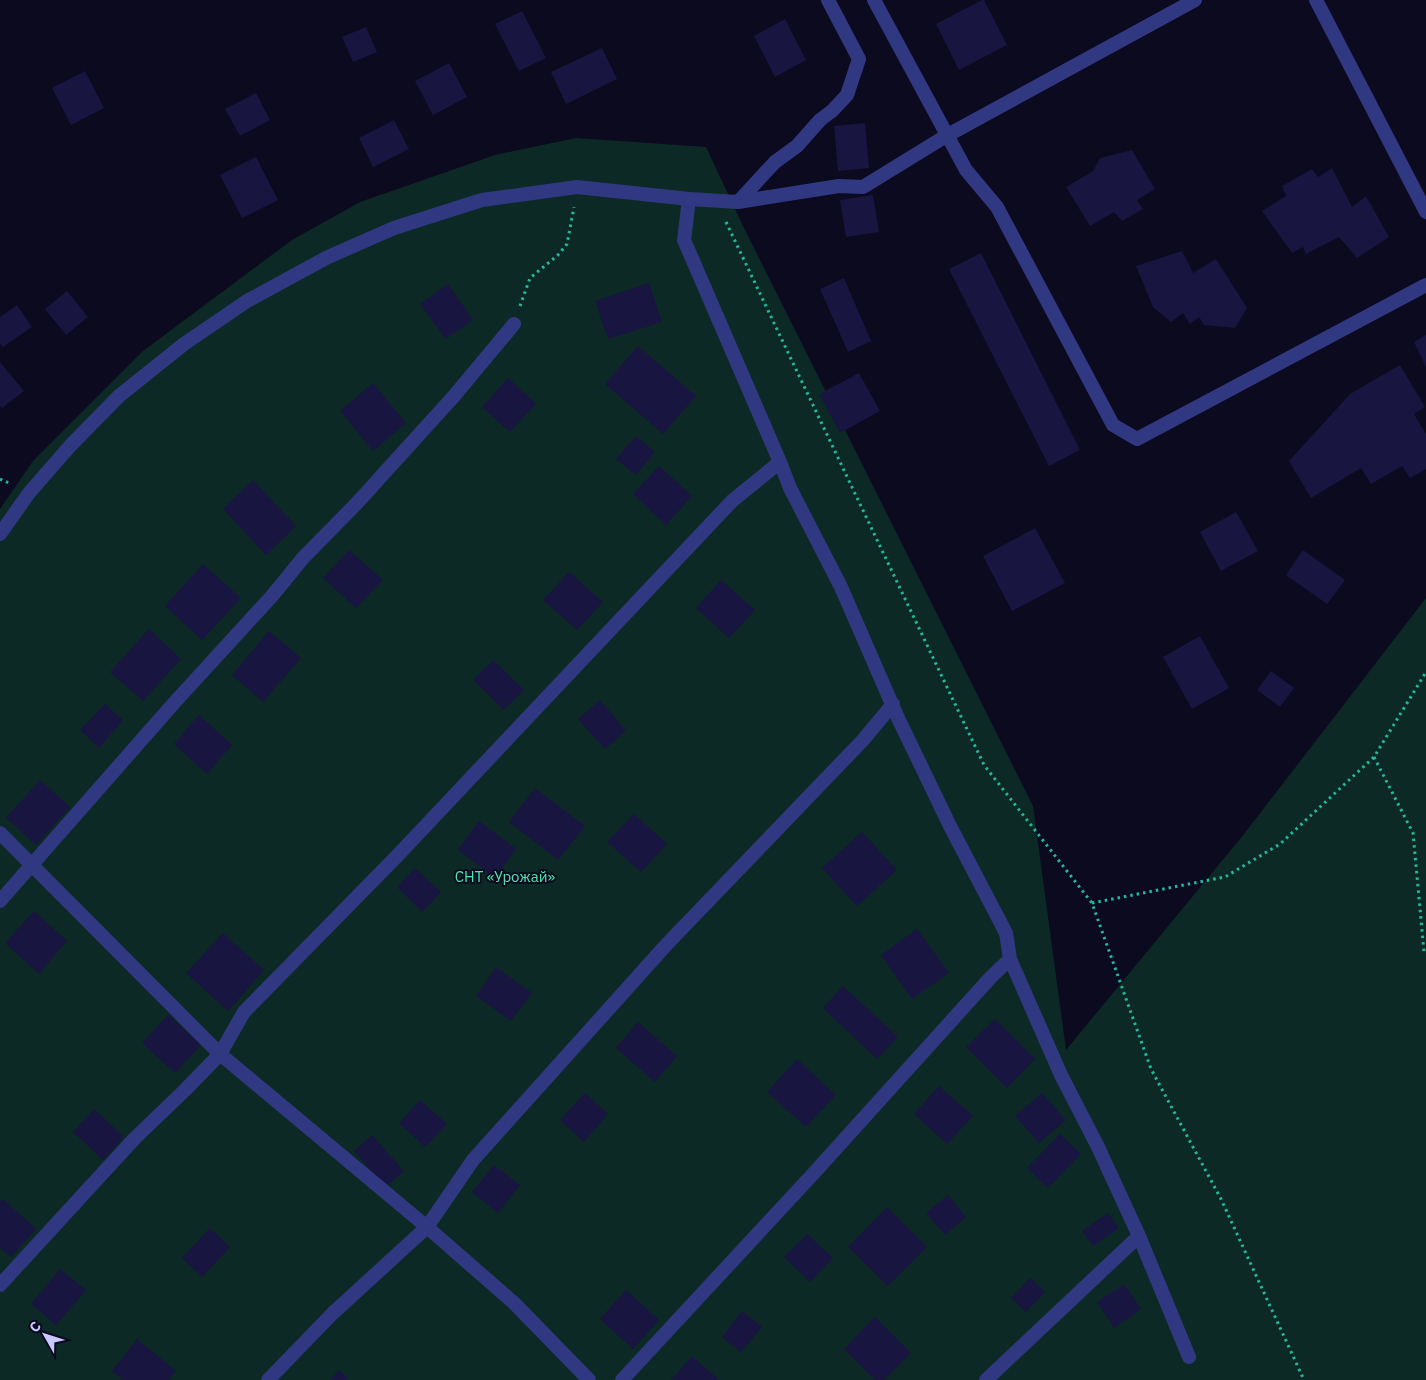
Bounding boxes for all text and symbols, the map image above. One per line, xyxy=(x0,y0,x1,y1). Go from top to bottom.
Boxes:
park label: СНТ «Урожай» xyxy=(455,867,556,886)
north arrow xyxy=(20,1310,70,1360)
text: С xyxy=(25,1318,45,1336)

